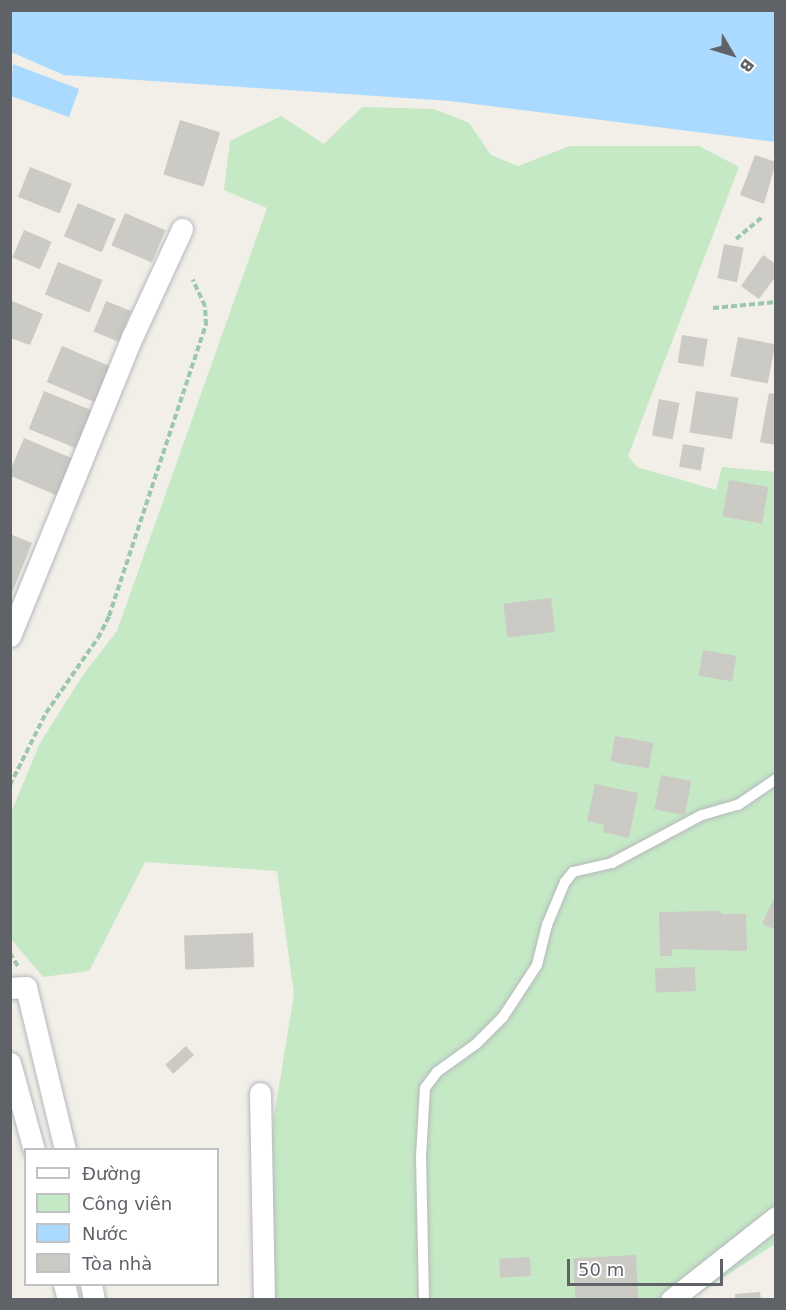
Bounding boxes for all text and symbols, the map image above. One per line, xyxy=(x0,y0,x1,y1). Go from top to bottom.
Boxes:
north arrow xyxy=(702,24,762,84)
text: B xyxy=(735,55,758,76)
legend xyxy=(24,1148,219,1286)
text: Đường xyxy=(82,1163,141,1184)
text: Công viên xyxy=(82,1193,172,1214)
text: Nước xyxy=(82,1223,128,1244)
scale bar xyxy=(570,1247,726,1285)
text: Tòa nhà xyxy=(82,1253,152,1274)
text: 50 m xyxy=(578,1259,624,1280)

